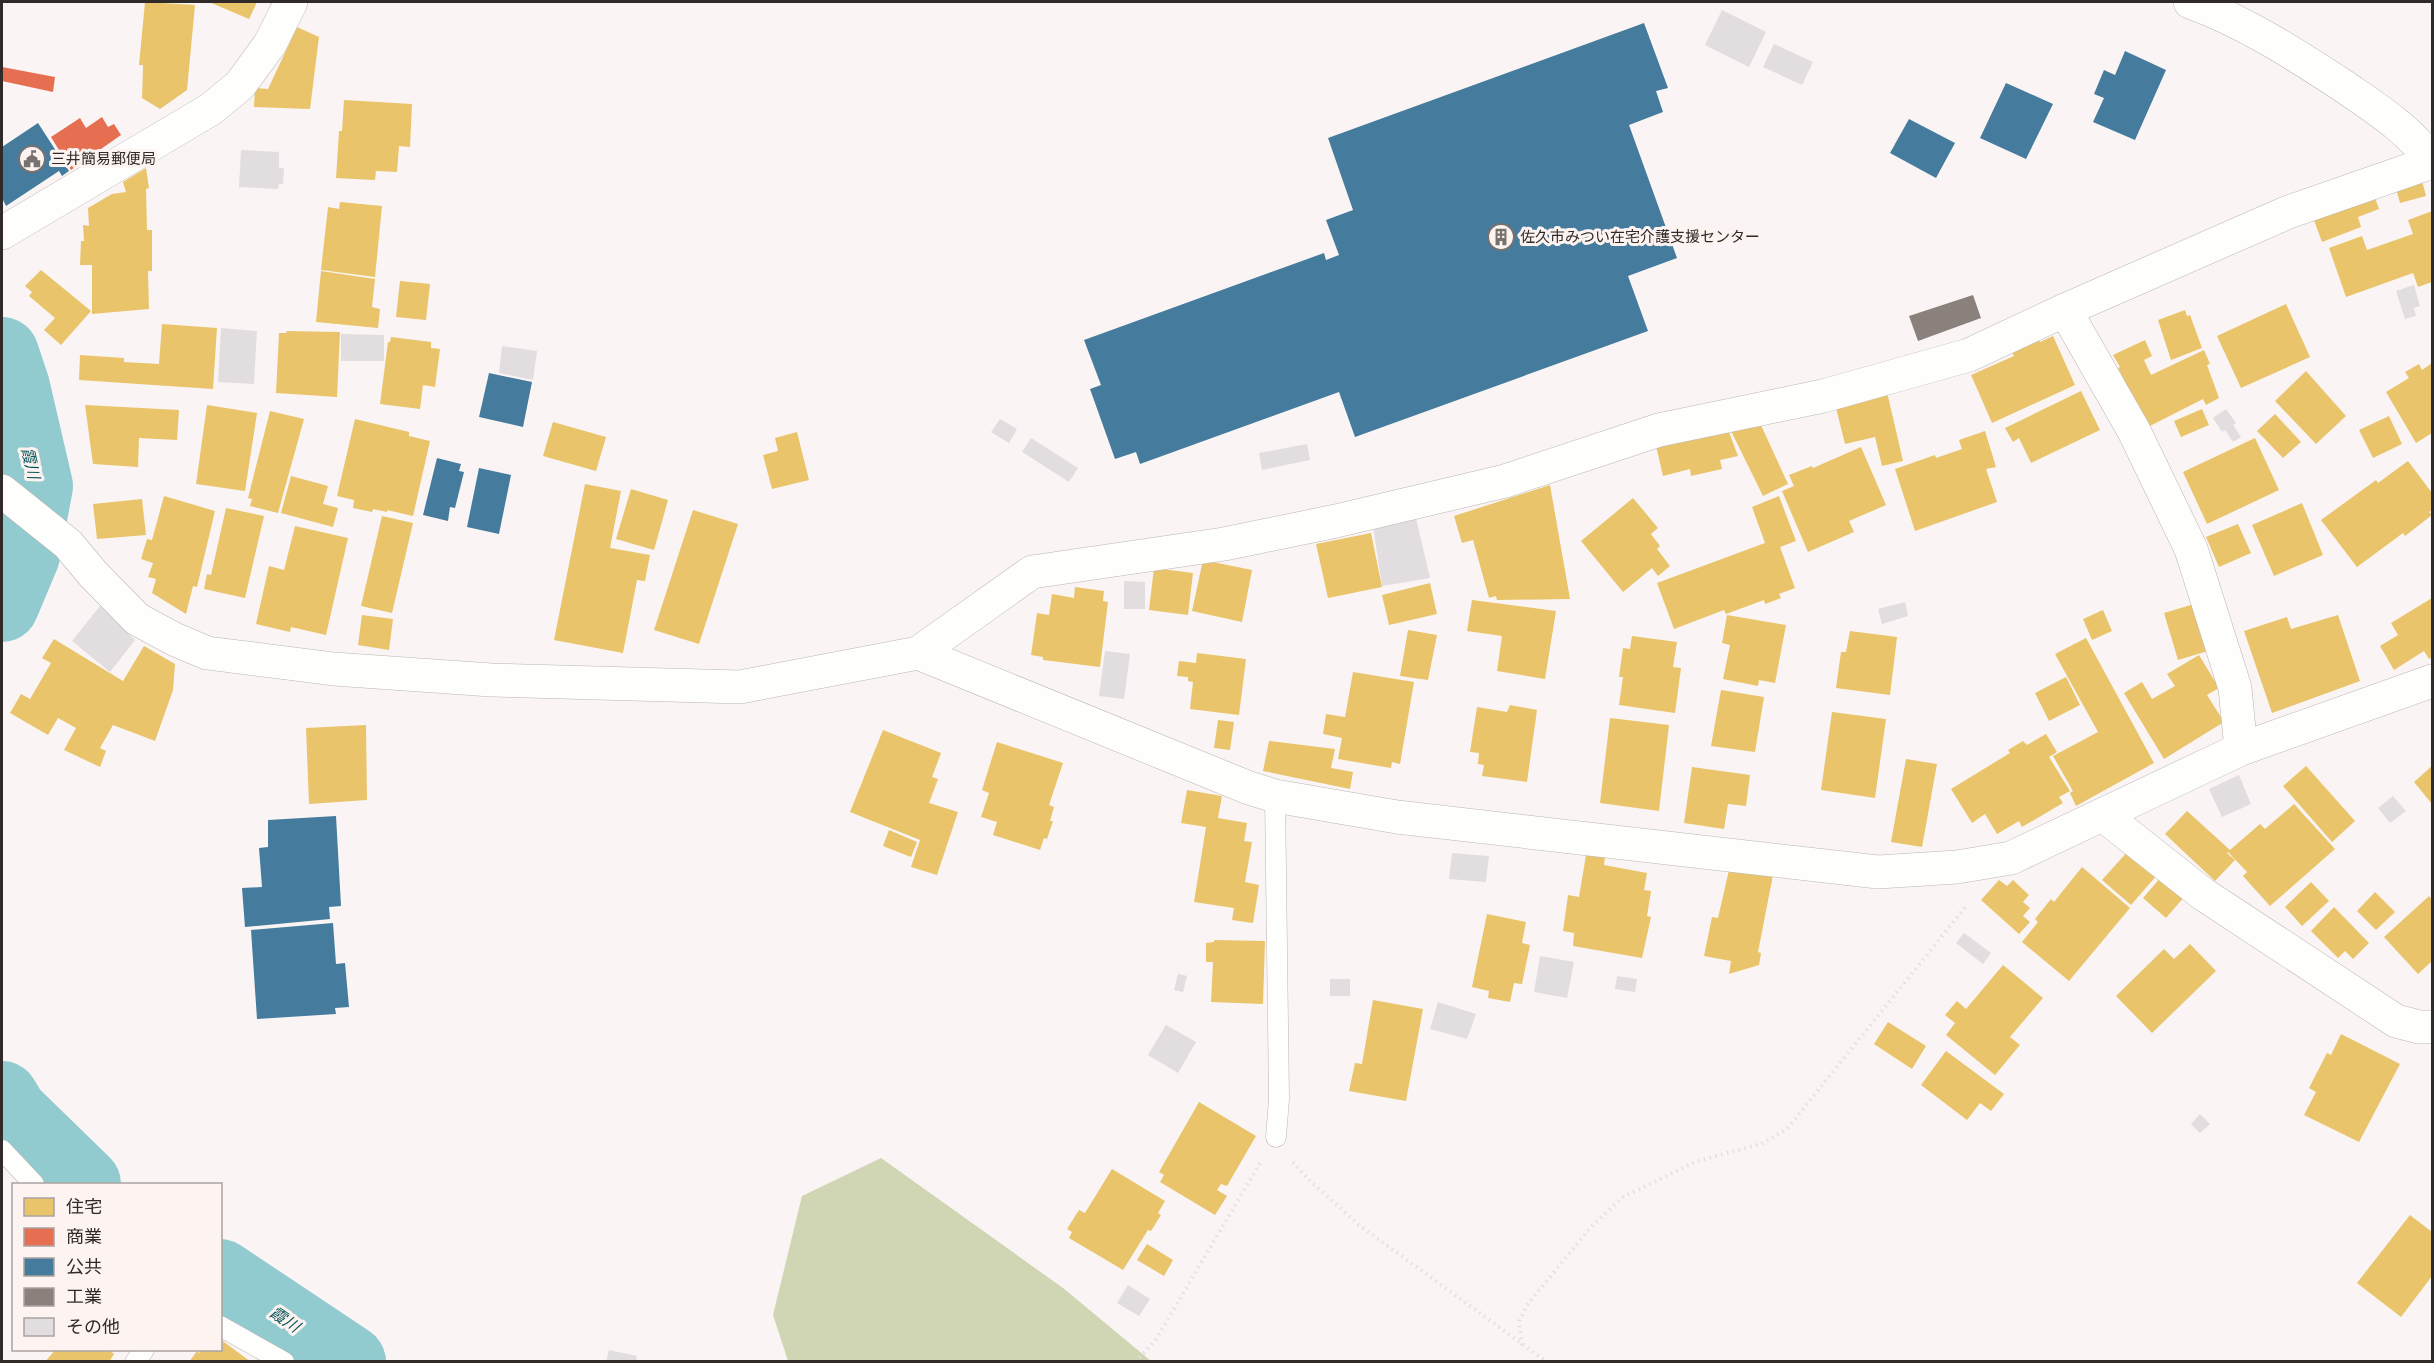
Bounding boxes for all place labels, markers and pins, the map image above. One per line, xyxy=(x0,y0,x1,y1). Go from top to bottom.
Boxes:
public building icon: 三井簡易郵便局 xyxy=(17,144,47,174)
place label: 三井簡易郵便局 xyxy=(51,150,156,168)
building icon: 佐久市みつい在宅介護支援センター xyxy=(1486,222,1516,252)
place label: 佐久市みつい在宅介護支援センター xyxy=(1520,228,1760,246)

